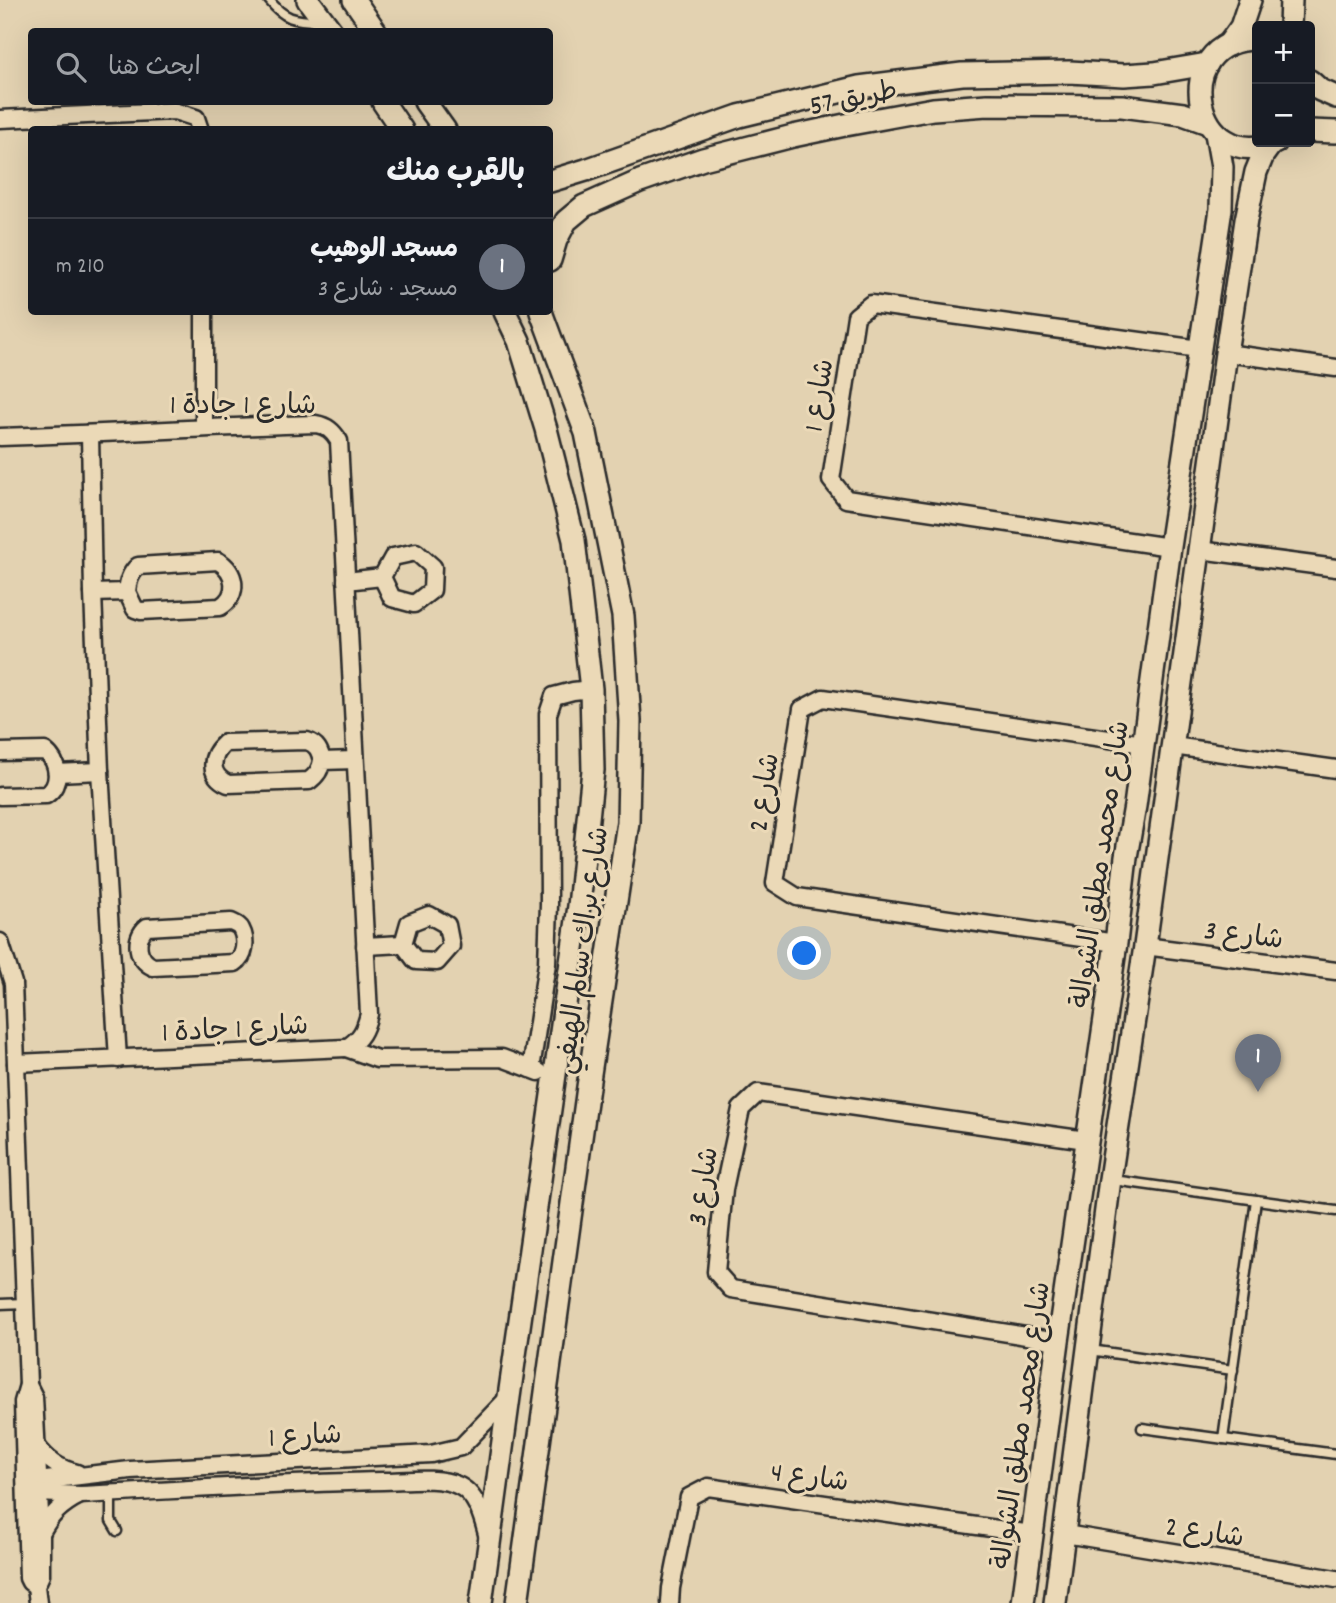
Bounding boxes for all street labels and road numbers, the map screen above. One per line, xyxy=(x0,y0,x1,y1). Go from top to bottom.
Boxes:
street label: طريق 57 xyxy=(806,73,901,129)
street label: شارع 1 xyxy=(796,357,847,435)
street label: شارع 1 جادة 1 xyxy=(170,388,316,428)
street label: شارع محمد مطلق الشوالة xyxy=(1063,718,1143,1011)
street label: شارع 2 xyxy=(741,751,793,835)
street label: شارع براك سالم الهيفي xyxy=(548,824,622,1077)
street label: شارع 3 xyxy=(1202,913,1285,963)
street label: شارع 1 جادة 1 xyxy=(161,1008,310,1056)
street label: شارع 3 xyxy=(680,1144,732,1229)
street label: شارع محمد مطلق الشوالة xyxy=(984,1279,1064,1572)
street label: شارع 1 xyxy=(268,1417,343,1461)
street label: شارع 4 xyxy=(768,1455,851,1505)
street label: شارع 2 xyxy=(1162,1509,1246,1561)

